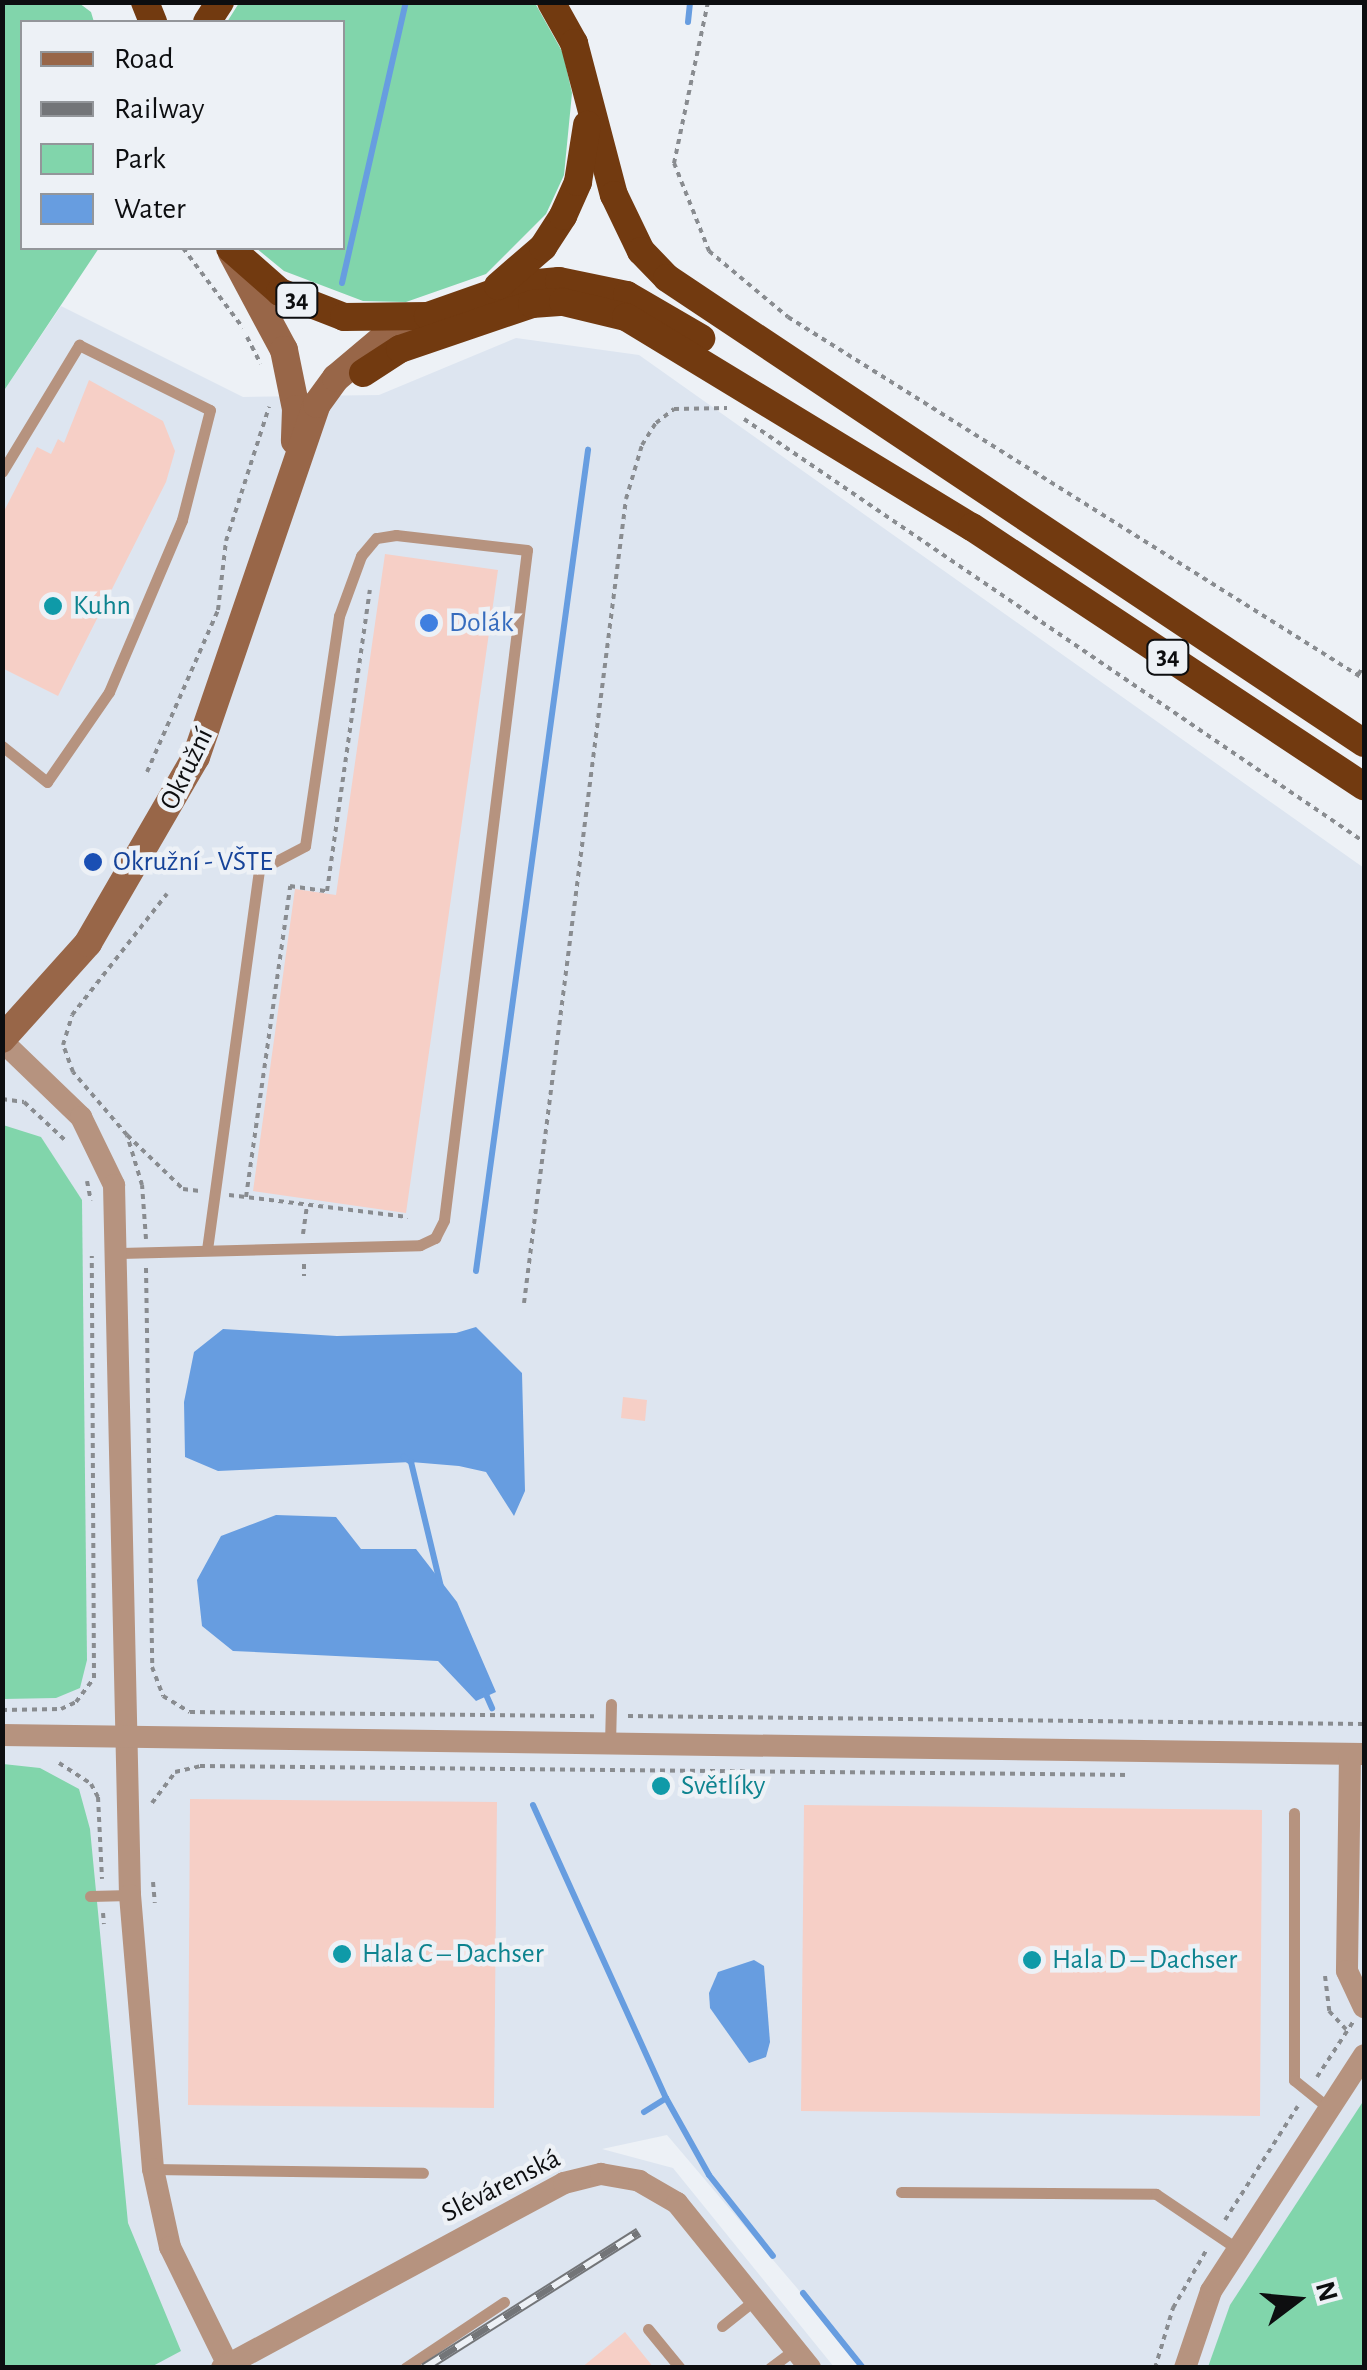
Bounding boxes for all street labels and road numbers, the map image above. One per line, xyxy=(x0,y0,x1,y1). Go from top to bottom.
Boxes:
road number: 34 xyxy=(274,280,320,320)
road number: 34 xyxy=(1146,637,1190,677)
street label: Okružní xyxy=(153,723,221,815)
street label: Slévárenská xyxy=(436,2142,566,2230)

